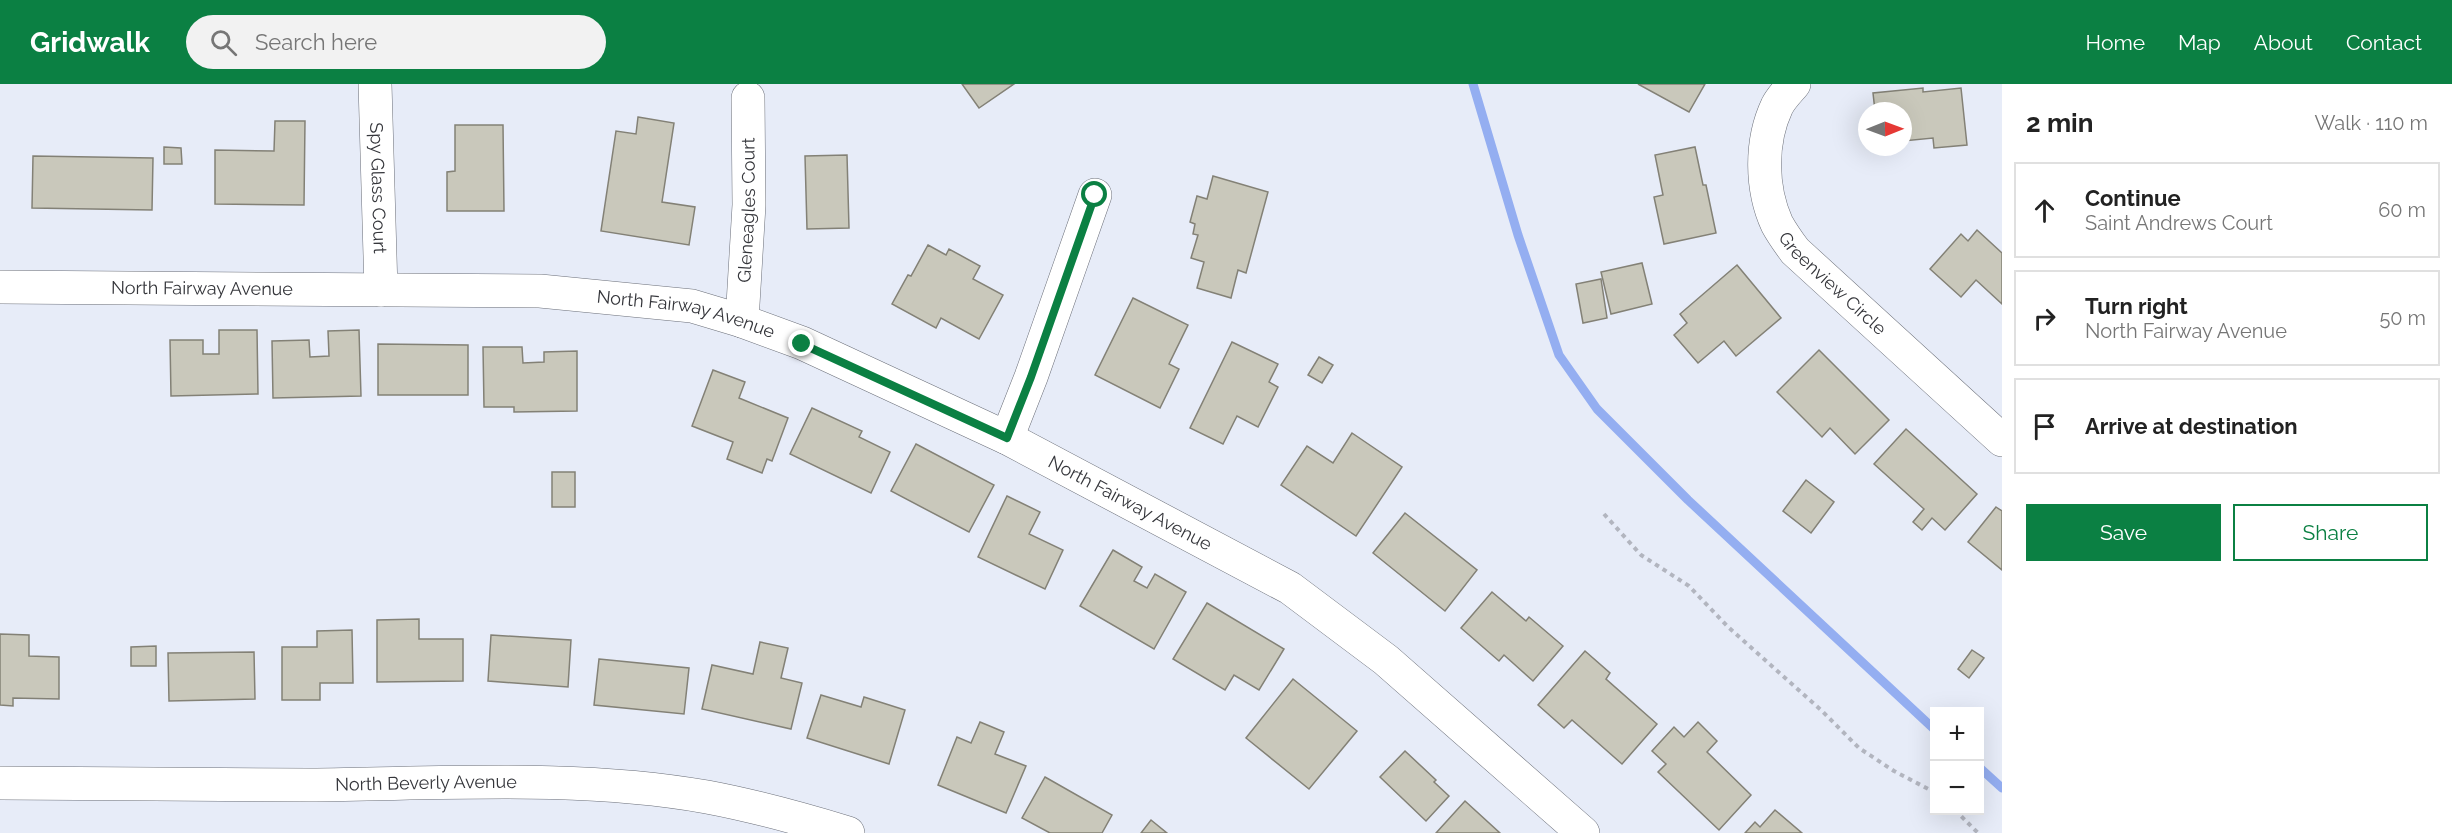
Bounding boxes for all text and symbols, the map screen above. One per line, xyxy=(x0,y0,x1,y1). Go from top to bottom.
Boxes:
search box xyxy=(186,15,606,69)
text: Gridwalk xyxy=(30,26,150,59)
icon: search xyxy=(207,26,240,59)
text: Search here xyxy=(255,29,377,55)
text: Home xyxy=(2086,30,2145,55)
text: Map xyxy=(2178,30,2221,55)
text: About xyxy=(2254,30,2313,55)
text: Contact xyxy=(2346,30,2422,55)
north arrow xyxy=(1858,102,1912,156)
text: 2 min xyxy=(2026,108,2093,138)
text: Walk · 110 m xyxy=(2314,111,2428,135)
street label: Spy Glass Court xyxy=(366,122,391,254)
street label: Gleneagles Court xyxy=(733,137,759,283)
route start xyxy=(1081,181,1107,207)
text: Continue xyxy=(2085,185,2181,211)
icon: ahead xyxy=(2028,194,2061,227)
text: 60 m xyxy=(2378,198,2426,222)
text: Saint Andrews Court xyxy=(2085,211,2273,235)
street label: Greenview Circle xyxy=(1775,228,1891,339)
street label: North Fairway Avenue xyxy=(111,277,293,299)
street label: North Fairway Avenue xyxy=(596,286,778,342)
text: Turn right xyxy=(2085,293,2188,319)
icon: right xyxy=(2028,302,2061,335)
text: 50 m xyxy=(2379,306,2426,330)
text: North Fairway Avenue xyxy=(2085,319,2287,343)
route end xyxy=(788,330,814,356)
icon: arrive xyxy=(2028,410,2061,443)
text: Arrive at destination xyxy=(2085,413,2298,439)
street label: North Fairway Avenue xyxy=(1045,451,1216,555)
button: Save xyxy=(2026,504,2221,561)
button: Share xyxy=(2233,504,2428,561)
map controls xyxy=(1930,707,1984,815)
button: + xyxy=(1930,707,1984,761)
button: − xyxy=(1930,761,1984,815)
street label: North Beverly Avenue xyxy=(335,771,517,795)

